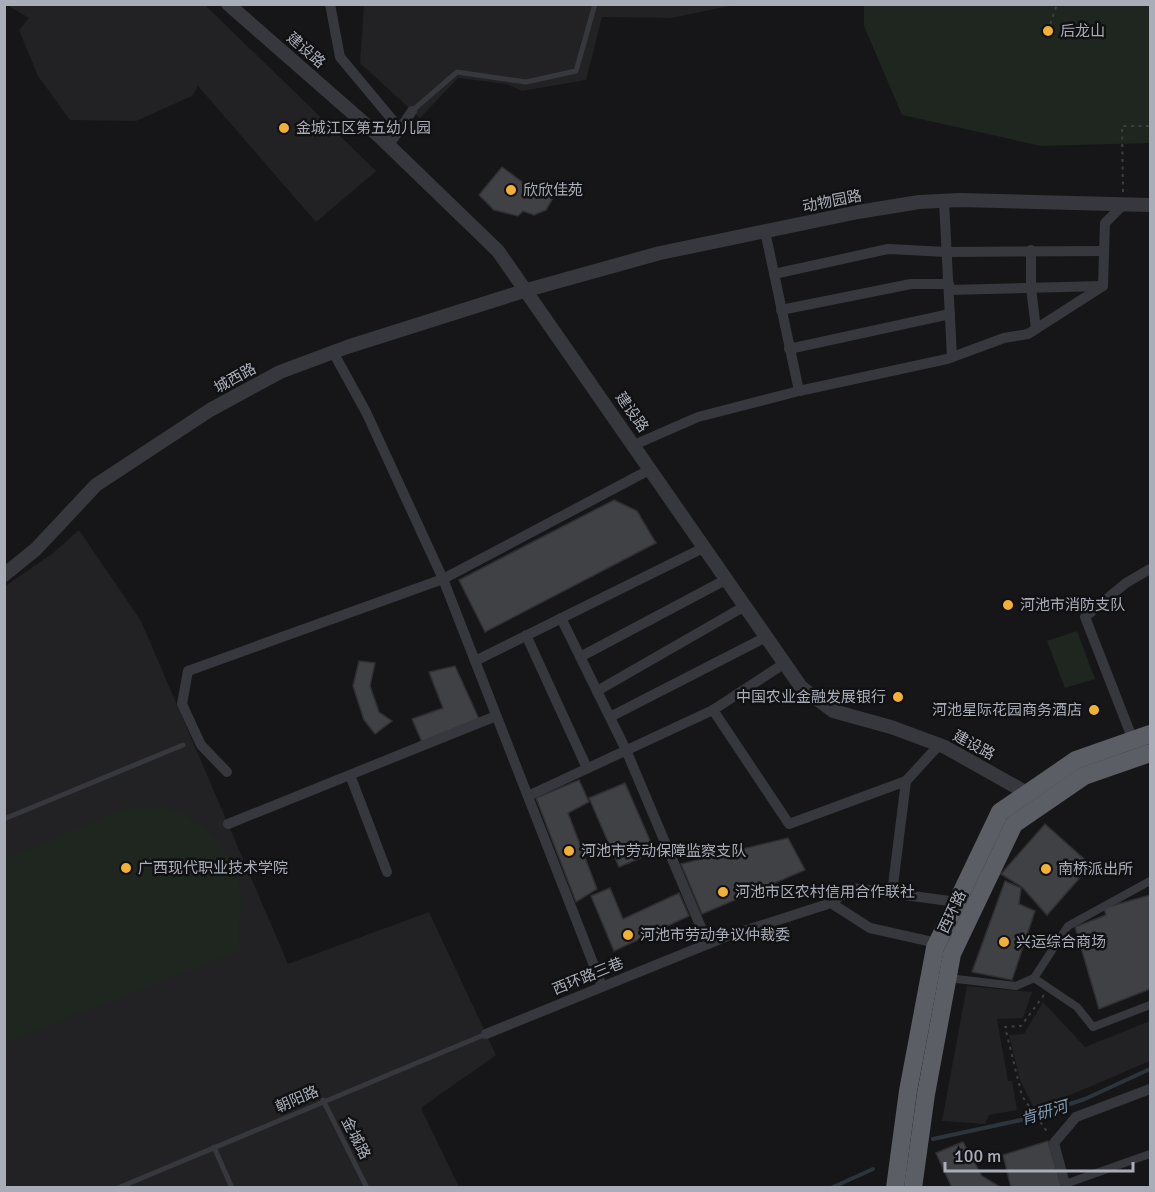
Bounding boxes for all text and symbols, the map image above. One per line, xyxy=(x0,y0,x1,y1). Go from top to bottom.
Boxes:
place label: 后龙山 xyxy=(1060,22,1105,40)
marker: 后龙山 xyxy=(1041,24,1055,38)
street label: 建设路 xyxy=(283,28,329,72)
place label: 金城江区第五幼儿园 xyxy=(296,119,431,137)
marker: 金城江区第五幼儿园 xyxy=(277,121,291,135)
place label: 欣欣佳苑 xyxy=(523,181,583,199)
marker: 欣欣佳苑 xyxy=(504,183,518,197)
street label: 动物园路 xyxy=(801,186,863,216)
street label: 城西路 xyxy=(211,359,259,397)
street label: 建设路 xyxy=(612,388,652,436)
place label: 河池市消防支队 xyxy=(1020,596,1125,614)
marker: 河池市消防支队 xyxy=(1001,598,1015,612)
place label: 中国农业金融发展银行 xyxy=(736,688,886,706)
marker: 中国农业金融发展银行 xyxy=(891,690,905,704)
place label: 河池星际花园商务酒店 xyxy=(932,701,1082,719)
marker: 河池星际花园商务酒店 xyxy=(1087,703,1101,717)
street label: 建设路 xyxy=(950,726,998,764)
place label: 河池市劳动保障监察支队 xyxy=(581,842,746,860)
marker: 河池市劳动保障监察支队 xyxy=(562,844,576,858)
place label: 广西现代职业技术学院 xyxy=(138,859,288,877)
place label: 南桥派出所 xyxy=(1058,860,1133,878)
marker: 广西现代职业技术学院 xyxy=(119,861,133,875)
marker: 南桥派出所 xyxy=(1039,862,1053,876)
place label: 河池市区农村信用合作联社 xyxy=(735,883,915,901)
marker: 河池市区农村信用合作联社 xyxy=(716,885,730,899)
street label: 西环路 xyxy=(934,888,970,936)
place label: 河池市劳动争议仲裁委 xyxy=(640,926,790,944)
marker: 河池市劳动争议仲裁委 xyxy=(621,928,635,942)
place label: 兴运综合商场 xyxy=(1016,933,1106,951)
marker: 兴运综合商场 xyxy=(997,935,1011,949)
street label: 西环路三巷 xyxy=(550,954,626,998)
street label: 朝阳路 xyxy=(273,1082,321,1116)
water label: 肯研河 xyxy=(1018,1096,1073,1130)
street label: 金城路 xyxy=(338,1114,374,1162)
scale bar xyxy=(945,1135,1132,1173)
text: 100 m xyxy=(954,1145,1001,1167)

